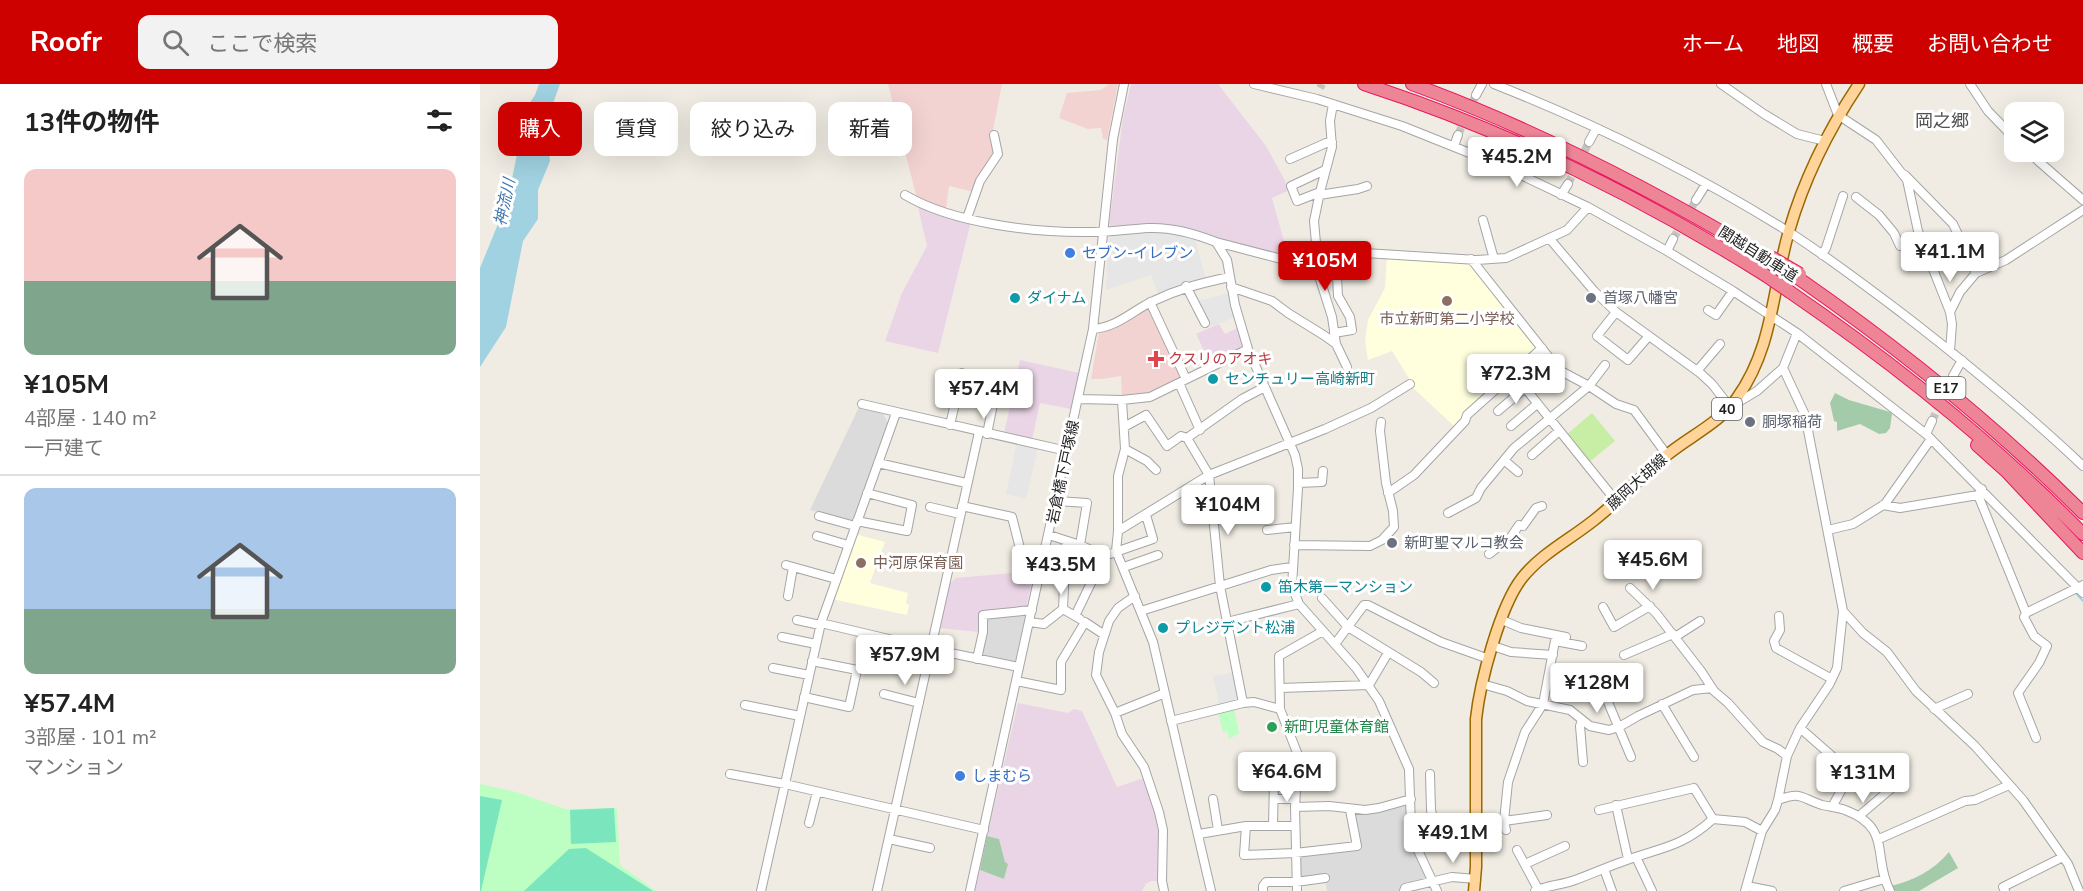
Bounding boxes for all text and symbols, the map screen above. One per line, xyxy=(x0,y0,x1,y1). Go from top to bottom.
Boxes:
search box xyxy=(138,15,558,69)
text: Roofr xyxy=(30,23,102,61)
icon: search xyxy=(159,26,192,59)
text: ここで検索 xyxy=(207,29,317,59)
text: ホーム xyxy=(1682,30,1744,58)
text: 地図 xyxy=(1777,30,1819,58)
text: 概要 xyxy=(1852,30,1894,58)
text: お問い合わせ xyxy=(1927,30,2053,58)
chip: 購入 xyxy=(498,102,582,156)
chip: 賃貸 xyxy=(594,102,678,156)
chip: 絞り込み xyxy=(690,102,816,156)
chip: 新着 xyxy=(828,102,912,156)
map controls xyxy=(2004,102,2064,162)
button: layers xyxy=(2004,102,2064,162)
icon: filters xyxy=(423,104,456,137)
text: 13件の物件 xyxy=(24,105,159,140)
district label: 岡之郷 xyxy=(1915,109,1969,133)
pin: ¥45.2M xyxy=(1468,137,1566,188)
text: ¥45.2M xyxy=(1482,143,1552,170)
water label: 神流川 xyxy=(489,174,521,228)
icon: home xyxy=(186,208,294,316)
street label: 関越自動車道 xyxy=(1715,222,1801,286)
pin: ¥41.1M xyxy=(1901,232,1999,283)
text: ¥41.1M xyxy=(1915,238,1985,265)
pin: ¥105M xyxy=(1283,241,1367,292)
place label: セブン-イレブン xyxy=(1082,243,1193,263)
marker: セブン-イレブン xyxy=(1063,246,1077,260)
text: ¥105M xyxy=(1292,247,1358,274)
place label: ダイナム xyxy=(1027,288,1086,308)
place label: 首塚八幡宮 xyxy=(1603,288,1678,308)
marker: ダイナム xyxy=(1008,291,1022,305)
marker: 首塚八幡宮 xyxy=(1584,291,1598,305)
marker: 市立新町第二小学校 xyxy=(1440,294,1454,308)
place label: 市立新町第二小学校 xyxy=(1379,309,1515,329)
place label: クスリのアオキ xyxy=(1168,349,1273,369)
marker: クスリのアオキ xyxy=(1149,352,1163,366)
pin: ¥72.3M xyxy=(1467,354,1565,405)
text: ¥72.3M xyxy=(1481,360,1551,387)
text: ¥105M xyxy=(24,367,109,402)
pin: ¥57.4M xyxy=(935,369,1033,420)
place label: センチュリー高崎新町 xyxy=(1225,369,1375,389)
marker: センチュリー高崎新町 xyxy=(1206,372,1220,386)
text: ¥57.4M xyxy=(949,375,1019,402)
road number: E17 xyxy=(1926,377,1966,399)
road number: 40 xyxy=(1712,398,1742,420)
text: 4部屋 · 140 m² xyxy=(24,405,157,432)
place label: 胴塚稲荷 xyxy=(1762,412,1822,432)
marker: 胴塚稲荷 xyxy=(1743,415,1757,429)
street label: 岩倉橋下戸塚線 xyxy=(1042,419,1084,525)
text: 一戸建て xyxy=(24,435,104,462)
street label: 藤岡大胡線 xyxy=(1602,449,1672,515)
pin: ¥104M xyxy=(1186,485,1270,536)
text: ¥104M xyxy=(1195,491,1261,518)
icon: home xyxy=(186,527,294,635)
place label: 新町聖マルコ教会 xyxy=(1404,533,1524,553)
marker: 新町聖マルコ教会 xyxy=(1385,536,1399,550)
pin: ¥45.6M xyxy=(1604,540,1702,591)
pin: ¥43.5M xyxy=(1012,545,1110,596)
text: ¥45.6M xyxy=(1618,546,1688,573)
text: ¥43.5M xyxy=(1026,551,1096,578)
place label: 中河原保育園 xyxy=(873,553,963,573)
marker: 中河原保育園 xyxy=(854,556,868,570)
place label: 笛木第一マンション xyxy=(1278,577,1413,597)
marker: 笛木第一マンション xyxy=(1259,580,1273,594)
place label: プレジデント松浦 xyxy=(1175,618,1295,638)
marker: プレジデント松浦 xyxy=(1156,621,1170,635)
pin: ¥57.9M xyxy=(856,635,954,686)
text: ¥57.9M xyxy=(870,641,940,668)
pin: ¥128M xyxy=(1555,663,1639,714)
text: ¥128M xyxy=(1564,669,1630,696)
text: ¥57.4M xyxy=(24,686,115,721)
place label: 新町児童体育館 xyxy=(1284,717,1389,737)
marker: 新町児童体育館 xyxy=(1265,720,1279,734)
text: 3部屋 · 101 m² xyxy=(24,724,157,751)
pin: ¥64.6M xyxy=(1238,752,1336,803)
pin: ¥131M xyxy=(1821,753,1905,804)
text: マンション xyxy=(24,754,124,781)
text: ¥64.6M xyxy=(1252,758,1322,785)
text: ¥131M xyxy=(1830,759,1896,786)
place label: しまむら xyxy=(972,766,1032,786)
marker: しまむら xyxy=(953,769,967,783)
pin: ¥49.1M xyxy=(1404,813,1502,864)
text: ¥49.1M xyxy=(1418,819,1488,846)

